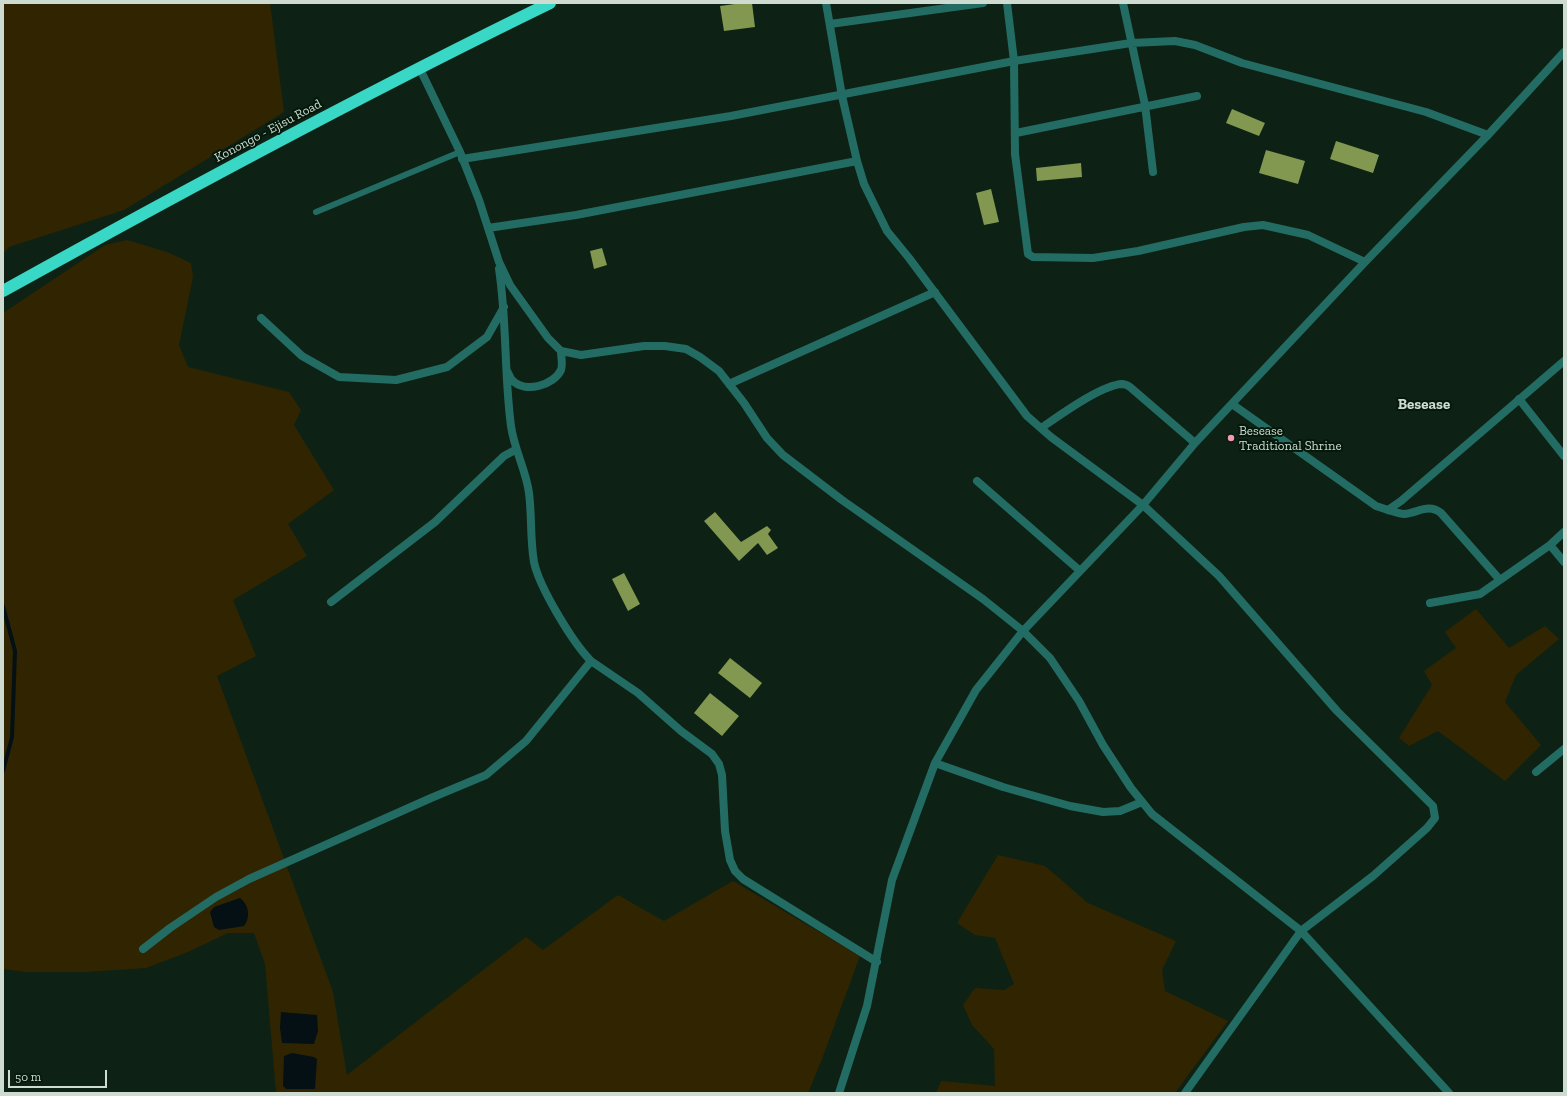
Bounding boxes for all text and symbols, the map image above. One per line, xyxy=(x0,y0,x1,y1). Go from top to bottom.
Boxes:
street label: Konongo - Ejisu Road xyxy=(212,96,324,166)
district label: Besease xyxy=(1398,396,1450,414)
place label: Besease Traditional Shrine xyxy=(1239,423,1342,454)
marker: Besease Traditional Shrine xyxy=(1226,433,1236,443)
scale bar xyxy=(10,1062,109,1088)
text: 50 m xyxy=(15,1070,41,1084)

